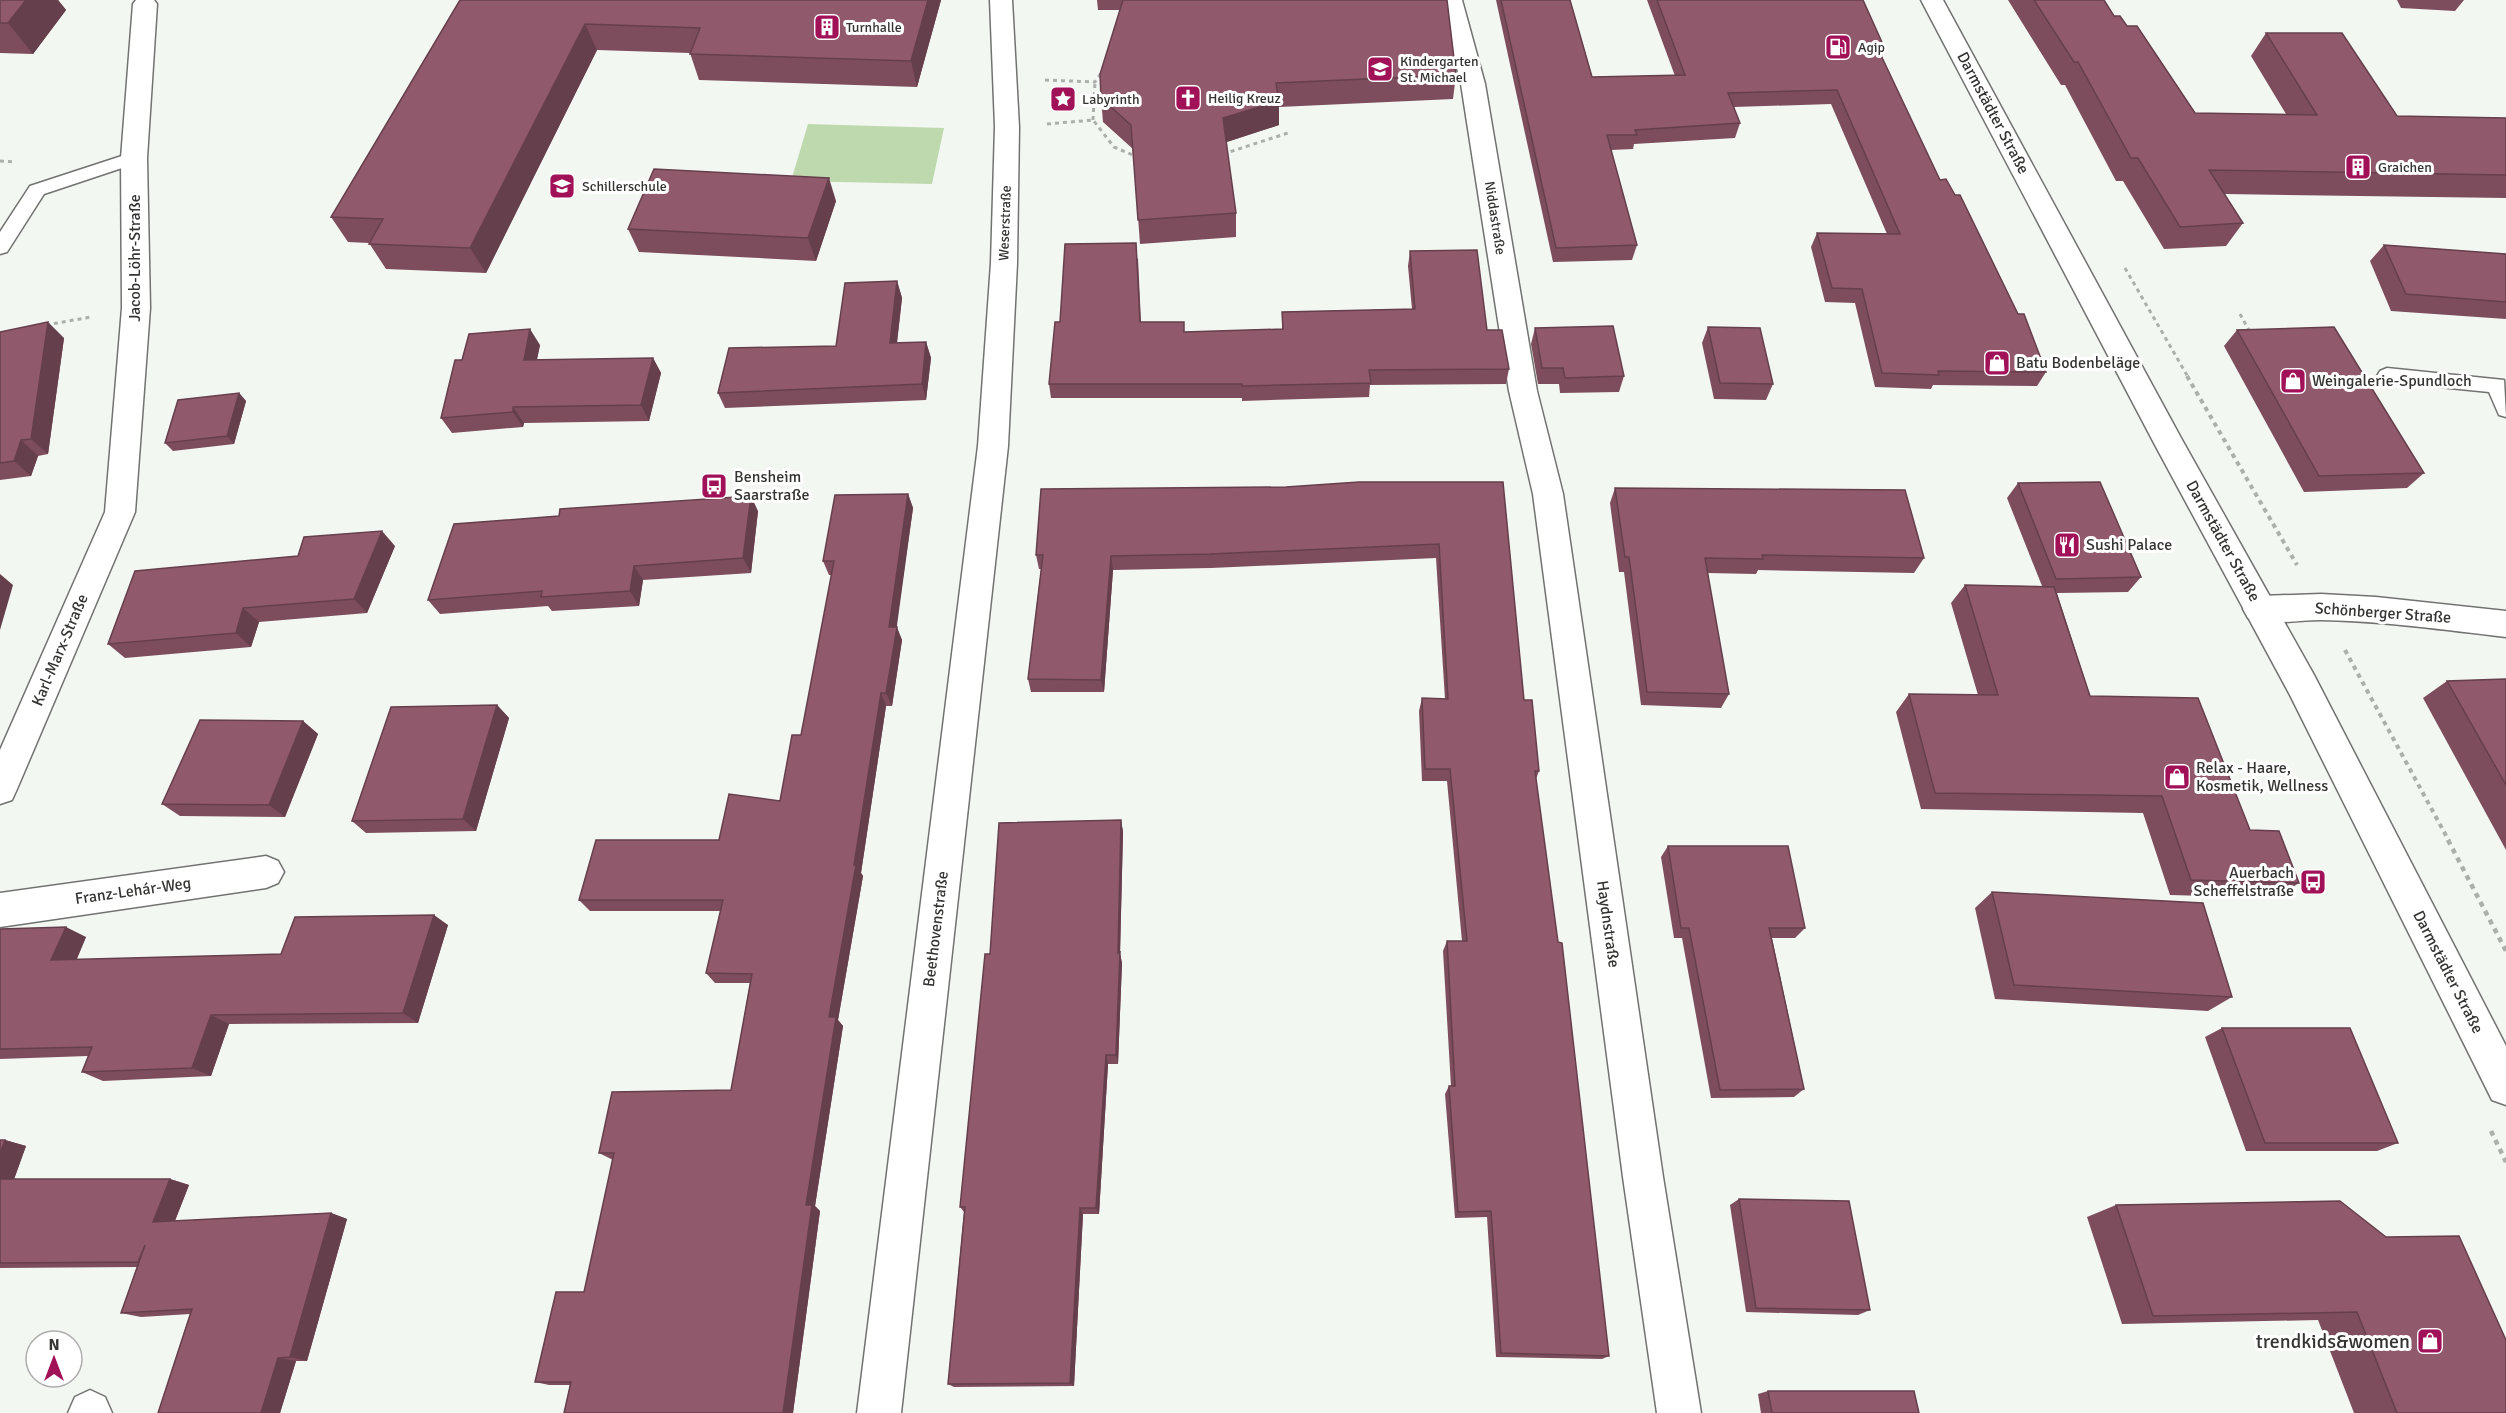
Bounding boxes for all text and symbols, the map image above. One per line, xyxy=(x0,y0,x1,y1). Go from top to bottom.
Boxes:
building icon: Turnhalle xyxy=(812,12,842,42)
place label: Turnhalle xyxy=(846,19,902,36)
fuel station icon: Agip xyxy=(1823,32,1853,62)
place label: Agip xyxy=(1858,39,1885,56)
street label: Darmstädter Straße xyxy=(1952,49,2034,177)
place label: Kindergarten St. Michael xyxy=(1400,53,1479,86)
school or university icon: Kindergarten St. Michael xyxy=(1365,54,1395,84)
church icon: Heilig Kreuz xyxy=(1173,83,1203,113)
place icon: Labyrinth xyxy=(1048,84,1078,114)
place label: Heilig Kreuz xyxy=(1208,90,1281,107)
place label: Labyrinth xyxy=(1082,91,1140,108)
building icon: Graichen xyxy=(2343,152,2373,182)
place label: Graichen xyxy=(2378,159,2432,176)
school or university icon: Schillerschule xyxy=(547,171,577,201)
place label: Schillerschule xyxy=(582,178,667,195)
street label: Niddastraße xyxy=(1481,180,1509,256)
street label: Weserstraße xyxy=(995,185,1015,261)
street label: Jacob-Löhr-Straße xyxy=(125,194,145,322)
shop icon: Batu Bodenbeläge xyxy=(1982,348,2012,378)
place label: Batu Bodenbeläge xyxy=(2016,353,2140,373)
shop icon: Weingalerie-Spundloch xyxy=(2278,366,2308,396)
place label: Weingalerie-Spundloch xyxy=(2312,371,2472,391)
place label: Bensheim Saarstraße xyxy=(734,467,810,505)
bus stop icon: Bensheim Saarstraße xyxy=(699,471,729,501)
street label: Darmstädter Straße xyxy=(2181,477,2265,605)
restaurant icon: Sushi Palace xyxy=(2052,530,2082,560)
place label: Sushi Palace xyxy=(2086,535,2172,555)
street label: Karl-Marx-Straße xyxy=(27,591,93,709)
street label: Schönberger Straße xyxy=(2314,598,2452,628)
place label: Relax - Haare, Kosmetik, Wellness xyxy=(2196,758,2328,796)
shop icon: Relax - Haare, Kosmetik, Wellness xyxy=(2162,762,2192,792)
place label: Auerbach Scheffelstraße xyxy=(2194,863,2294,901)
bus stop icon: Auerbach Scheffelstraße xyxy=(2298,867,2328,897)
street label: Beethovenstraße xyxy=(919,870,953,988)
street label: Franz-Lehár-Weg xyxy=(74,873,192,909)
street label: Haydnstraße xyxy=(1592,879,1624,969)
street label: Darmstädter Straße xyxy=(2408,907,2488,1037)
shop icon: trendkids&women xyxy=(2415,1326,2445,1356)
north arrow xyxy=(24,1329,84,1389)
place label: trendkids&women xyxy=(2256,1329,2410,1354)
text: N xyxy=(48,1335,60,1355)

